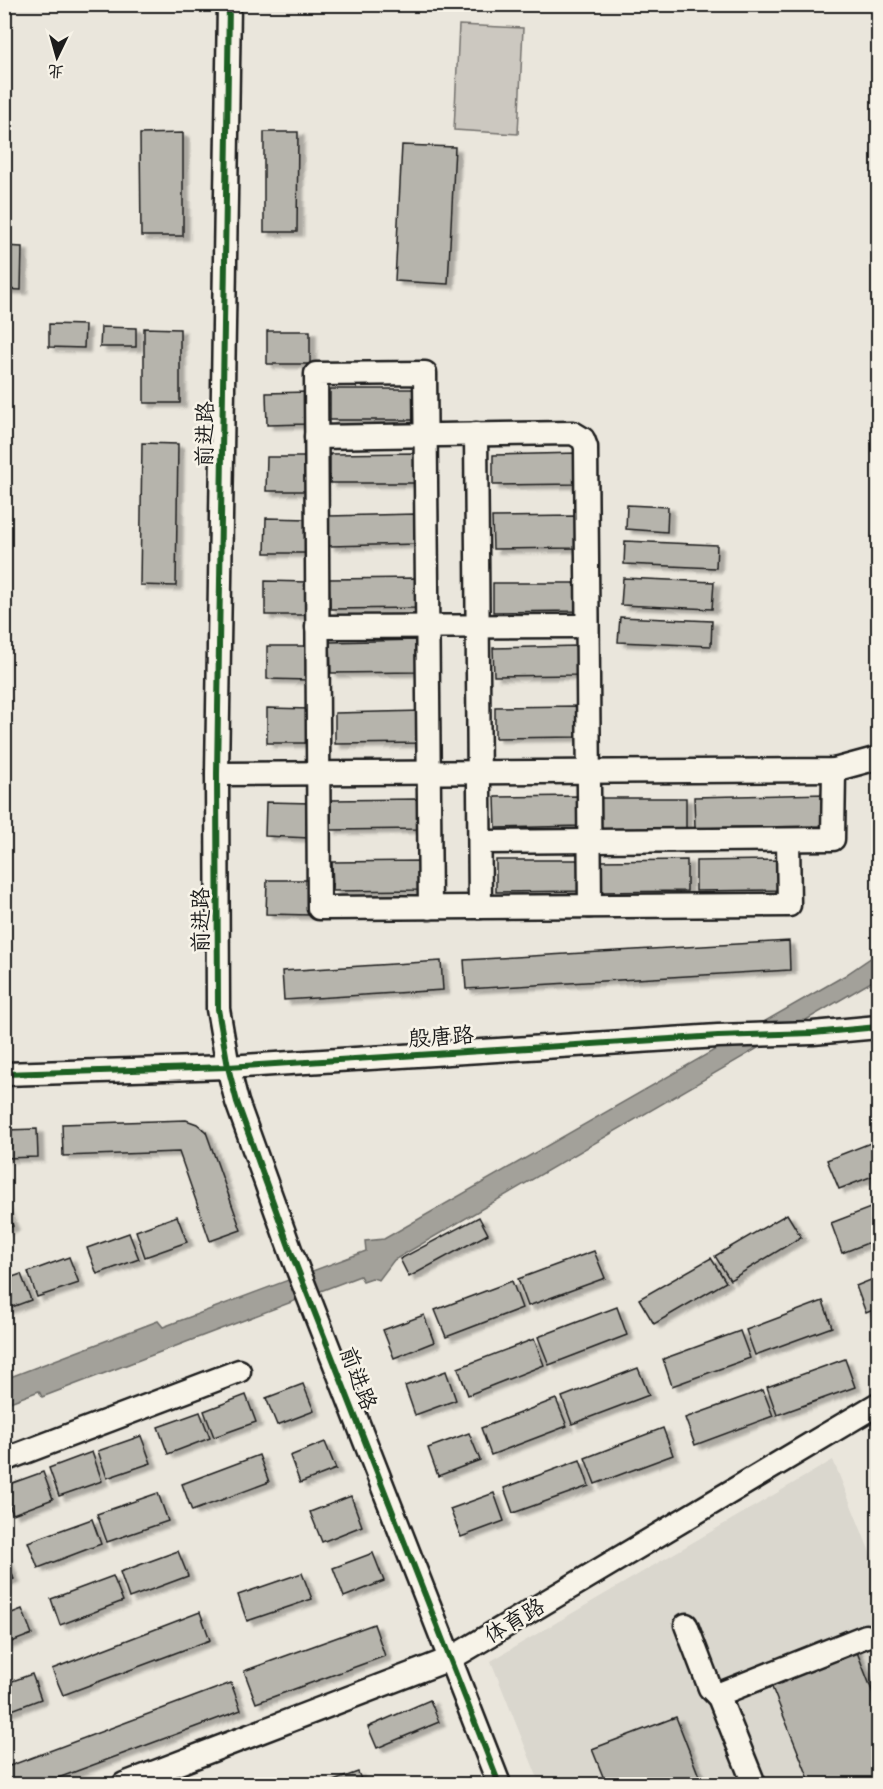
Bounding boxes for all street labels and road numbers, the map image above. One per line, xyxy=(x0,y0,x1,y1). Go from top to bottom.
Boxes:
street label: 前进路 xyxy=(192,401,222,467)
street label: 前进路 xyxy=(189,887,217,953)
street label: 殷唐路 xyxy=(407,1023,475,1055)
street label: 前进路 xyxy=(331,1343,381,1415)
street label: 体育路 xyxy=(480,1594,551,1652)

